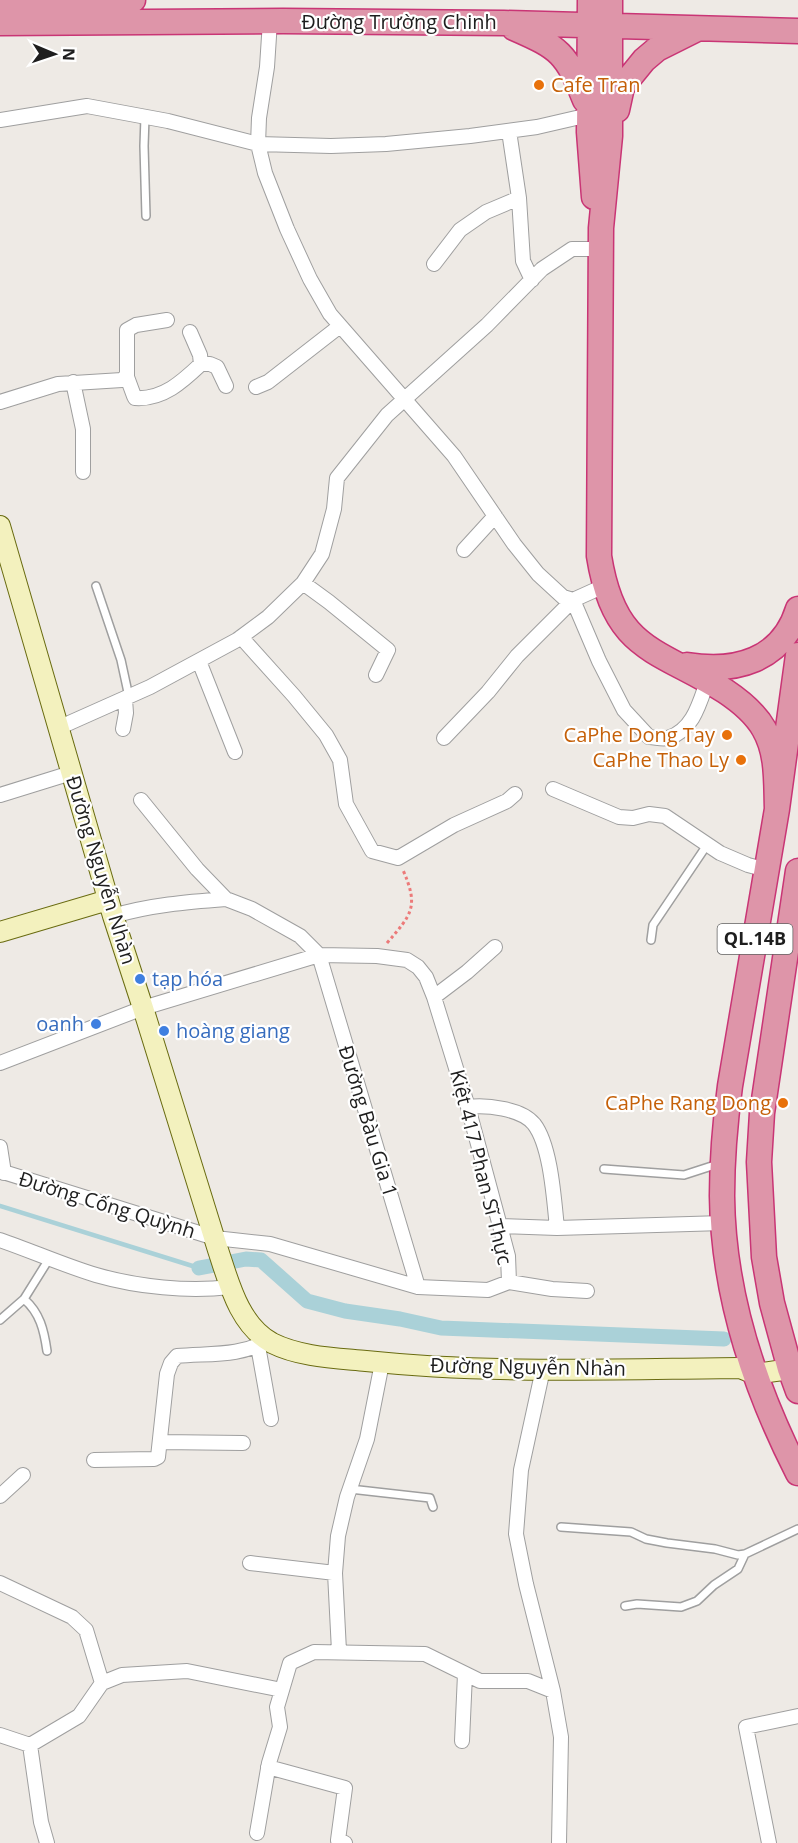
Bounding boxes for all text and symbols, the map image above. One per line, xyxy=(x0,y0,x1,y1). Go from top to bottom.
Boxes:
street label: Đường Trường Chinh xyxy=(301,8,497,35)
north arrow xyxy=(24,24,84,84)
text: N xyxy=(58,48,80,61)
place label: Cafe Tran xyxy=(551,71,640,98)
marker: Cafe Tran xyxy=(532,78,546,92)
place label: CaPhe Dong Tay xyxy=(564,721,716,748)
marker: CaPhe Dong Tay xyxy=(720,728,734,742)
place label: CaPhe Thao Ly xyxy=(592,746,730,773)
marker: CaPhe Thao Ly xyxy=(734,753,748,767)
street label: Đường Nguyễn Nhàn xyxy=(60,772,143,967)
road number: QL.14B xyxy=(718,924,792,954)
place label: tạp hóa xyxy=(152,965,223,992)
marker: tạp hóa xyxy=(133,972,147,986)
place label: oanh xyxy=(36,1010,84,1037)
marker: oanh xyxy=(89,1017,103,1031)
place label: hoàng giang xyxy=(176,1017,290,1044)
marker: hoàng giang xyxy=(157,1024,171,1038)
street label: Đường Bàu Gia 1 xyxy=(333,1042,404,1200)
street label: Kiệt 417 Phan Sĩ Thực xyxy=(444,1066,519,1267)
place label: CaPhe Rang Dong xyxy=(605,1089,771,1116)
marker: CaPhe Rang Dong xyxy=(776,1096,790,1110)
street label: Đường Cống Quỳnh xyxy=(15,1165,199,1244)
street label: Đường Nguyễn Nhàn xyxy=(430,1351,626,1382)

